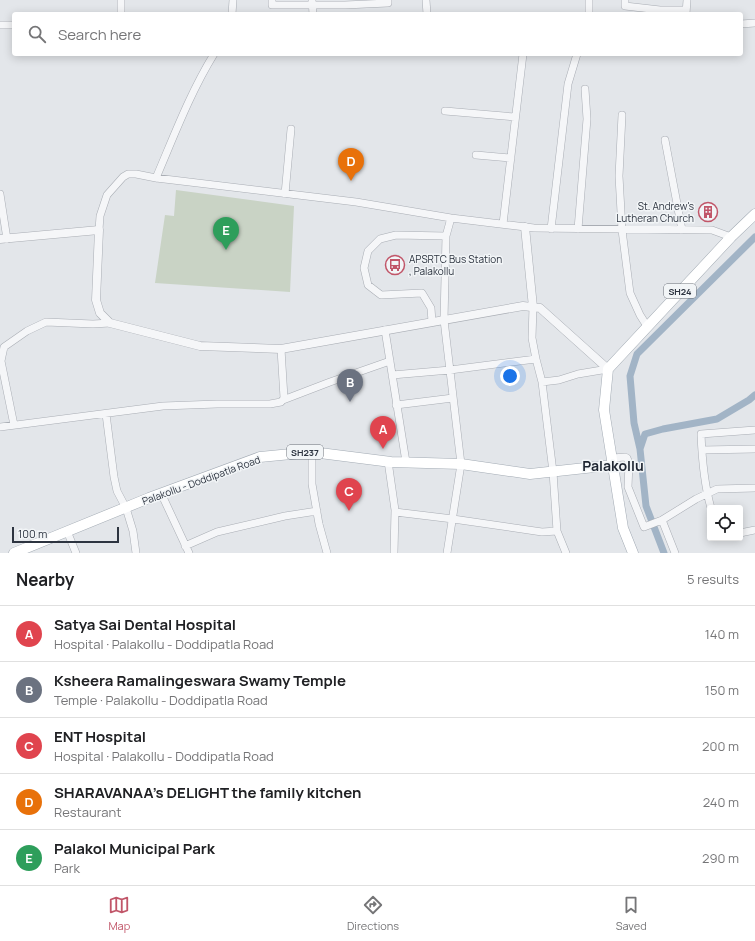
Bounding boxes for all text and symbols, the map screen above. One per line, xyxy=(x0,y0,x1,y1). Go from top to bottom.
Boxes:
search box xyxy=(12,12,743,56)
icon: search xyxy=(26,23,48,45)
text: Search here xyxy=(58,24,141,45)
pin: D xyxy=(338,148,364,181)
place label: St. Andrew's Lutheran Church xyxy=(616,199,694,225)
building icon: St. Andrew's Lutheran Church xyxy=(697,201,719,223)
pin: E xyxy=(213,217,239,250)
place label: APSRTC Bus Station , Palakollu xyxy=(409,252,502,278)
bus stop icon: APSRTC Bus Station , Palakollu xyxy=(384,254,406,276)
road number: SH24 xyxy=(664,284,696,298)
your location xyxy=(500,366,520,386)
pin: B xyxy=(337,369,363,402)
pin: A xyxy=(370,416,396,449)
road number: SH237 xyxy=(287,445,323,459)
street label: Palakollu - Doddipatla Road xyxy=(140,452,262,508)
district label: Palakollu xyxy=(582,456,644,475)
pin: C xyxy=(336,478,362,511)
map controls xyxy=(707,505,743,541)
button: locate xyxy=(707,505,743,541)
scale bar xyxy=(12,525,119,544)
text: 100 m xyxy=(18,526,47,541)
text: Nearby xyxy=(16,568,74,591)
text: 5 results xyxy=(687,570,739,588)
text: Satya Sai Dental Hospital xyxy=(54,614,236,635)
text: A xyxy=(25,625,33,643)
text: 140 m xyxy=(705,625,739,643)
text: Hospital · Palakollu - Doddipatla Road xyxy=(54,635,274,653)
text: Ksheera Ramalingeswara Swamy Temple xyxy=(54,670,346,691)
text: B xyxy=(25,681,33,699)
text: 150 m xyxy=(705,681,739,699)
text: Temple · Palakollu - Doddipatla Road xyxy=(54,691,268,709)
text: ENT Hospital xyxy=(54,726,146,747)
text: C xyxy=(24,737,34,755)
text: 200 m xyxy=(702,737,739,755)
text: Hospital · Palakollu - Doddipatla Road xyxy=(54,747,274,765)
text: SHARAVANAA's DELIGHT the family kitchen xyxy=(54,782,361,803)
text: D xyxy=(24,793,34,811)
text: 240 m xyxy=(703,793,739,811)
text: Restaurant xyxy=(54,803,121,821)
text: Palakol Municipal Park xyxy=(54,838,215,859)
text: E xyxy=(25,849,33,867)
text: 290 m xyxy=(702,849,739,867)
text: Park xyxy=(54,859,80,877)
tab: Map xyxy=(108,894,130,933)
tab: Directions xyxy=(347,894,399,933)
tab: Saved xyxy=(616,894,647,933)

